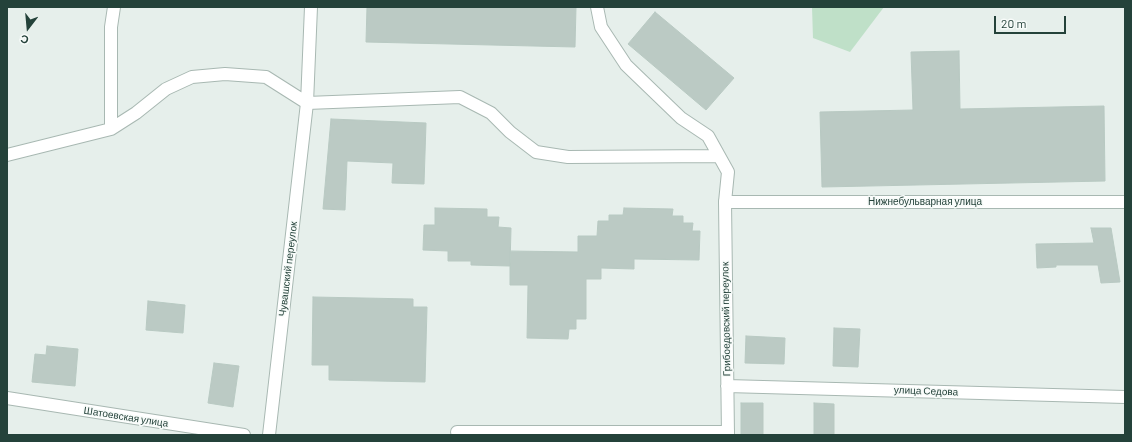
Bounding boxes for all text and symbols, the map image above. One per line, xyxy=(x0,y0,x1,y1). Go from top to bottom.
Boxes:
north arrow xyxy=(8,8,48,48)
scale bar xyxy=(996,8,1068,34)
text: 20 m xyxy=(1001,16,1027,30)
text: С xyxy=(19,33,30,47)
street label: Нижнебульварная улица xyxy=(868,196,982,208)
street label: Чувашский переулок xyxy=(276,221,300,317)
street label: Грибоедовский переулок xyxy=(719,262,733,376)
street label: улица Седова xyxy=(894,384,958,398)
street label: Шатоевская улица xyxy=(83,404,169,430)

